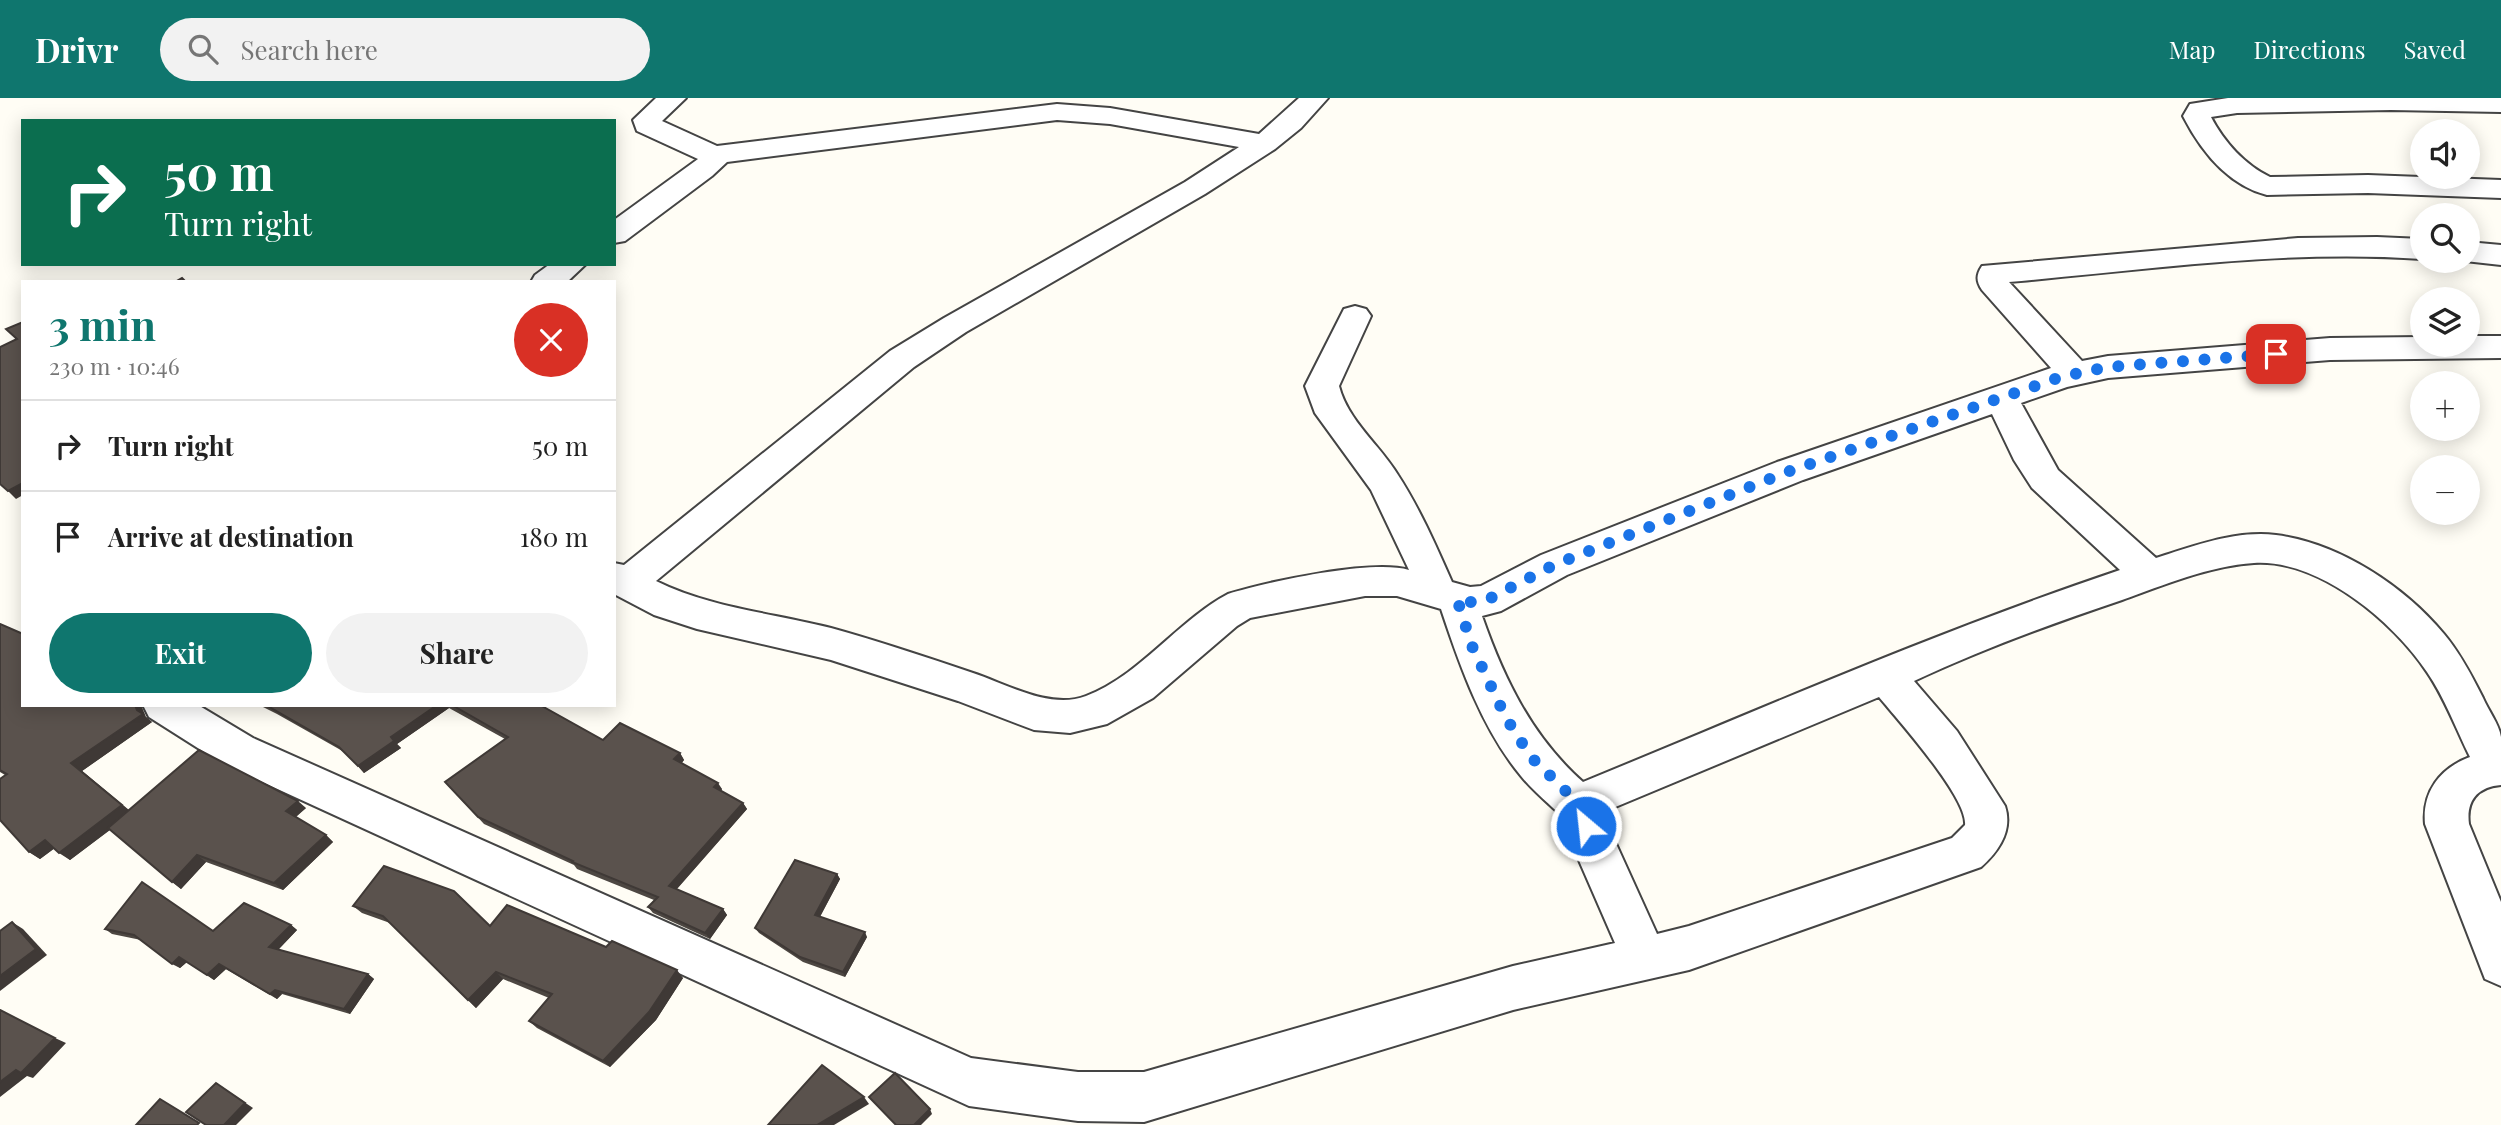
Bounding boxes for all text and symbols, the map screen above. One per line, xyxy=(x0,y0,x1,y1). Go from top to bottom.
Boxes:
search box xyxy=(160,18,650,81)
text: Drivr xyxy=(35,27,118,71)
icon: search xyxy=(184,30,222,68)
text: Search here xyxy=(240,32,378,67)
text: Map xyxy=(2169,33,2215,65)
text: Directions xyxy=(2253,33,2366,65)
text: Saved xyxy=(2404,33,2466,65)
map controls xyxy=(2410,119,2480,525)
button: sound xyxy=(2410,119,2480,189)
text: 50 m xyxy=(164,138,274,203)
icon: right xyxy=(49,147,140,238)
text: Turn right xyxy=(164,201,312,244)
button: search xyxy=(2410,203,2480,273)
button: layers xyxy=(2410,287,2480,357)
text: 3 min xyxy=(49,296,156,352)
button: close xyxy=(514,303,588,377)
pin xyxy=(2246,324,2306,384)
icon: arrive xyxy=(2257,335,2295,373)
text: 230 m · 10:46 xyxy=(49,350,180,381)
button: + xyxy=(2410,371,2480,441)
icon: right xyxy=(49,427,87,465)
text: Turn right xyxy=(108,428,234,463)
text: 50 m xyxy=(532,428,588,463)
button: − xyxy=(2410,455,2480,525)
icon: arrive xyxy=(49,518,87,556)
text: Arrive at destination xyxy=(108,519,354,554)
text: 180 m xyxy=(520,519,588,554)
button: Exit xyxy=(49,613,312,693)
button: Share xyxy=(326,613,588,693)
position arrow xyxy=(1549,789,1623,863)

